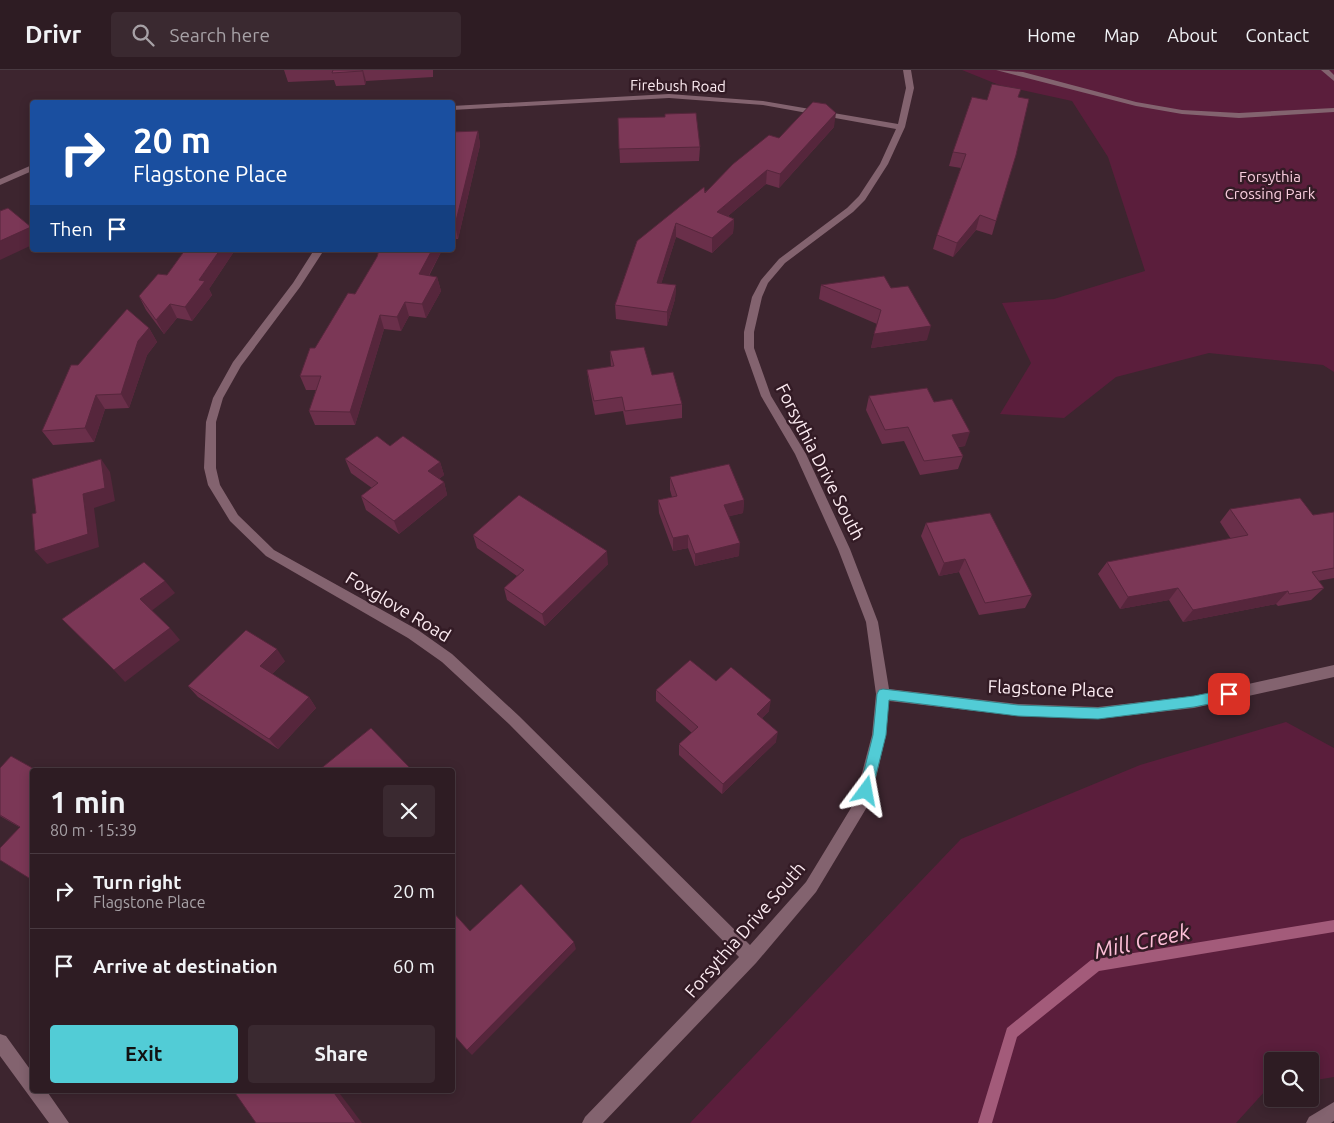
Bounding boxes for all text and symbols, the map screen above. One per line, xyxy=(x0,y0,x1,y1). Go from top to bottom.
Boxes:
search box xyxy=(111,12,461,57)
text: Drivr xyxy=(25,21,81,48)
icon: search xyxy=(129,21,157,49)
text: Search here xyxy=(169,24,270,46)
text: Home xyxy=(1027,25,1076,45)
text: Map xyxy=(1104,25,1139,45)
text: About xyxy=(1167,25,1217,45)
text: Contact xyxy=(1245,25,1309,45)
street label: Firebush Road xyxy=(630,76,726,95)
icon: right xyxy=(50,120,115,185)
text: 20 m xyxy=(133,120,211,160)
text: Flagstone Place xyxy=(133,161,288,186)
park label: Forsythia Crossing Park xyxy=(1225,168,1316,202)
icon: arrive xyxy=(103,215,131,243)
text: Then xyxy=(50,218,93,240)
street label: Forsythia Drive South xyxy=(773,380,869,543)
street label: Foxglove Road xyxy=(343,567,454,645)
pin xyxy=(1208,673,1250,715)
street label: Flagstone Place xyxy=(987,676,1115,700)
icon: arrive xyxy=(1215,680,1243,708)
position arrow xyxy=(839,764,891,816)
text: 1 min xyxy=(50,785,126,819)
button: close xyxy=(383,785,435,837)
text: 80 m · 15:39 xyxy=(50,821,137,839)
street label: Forsythia Drive South xyxy=(680,858,808,1001)
text: Turn right xyxy=(93,871,181,893)
icon: right xyxy=(50,877,78,905)
text: 20 m xyxy=(393,880,435,902)
text: Flagstone Place xyxy=(93,893,206,911)
water label: Mill Creek xyxy=(1092,918,1193,963)
icon: arrive xyxy=(50,952,78,980)
text: Arrive at destination xyxy=(93,955,278,977)
text: 60 m xyxy=(393,955,435,977)
button: Exit xyxy=(50,1025,238,1083)
button: Share xyxy=(248,1025,435,1083)
map controls xyxy=(1264,1052,1319,1107)
button: search xyxy=(1264,1052,1319,1107)

